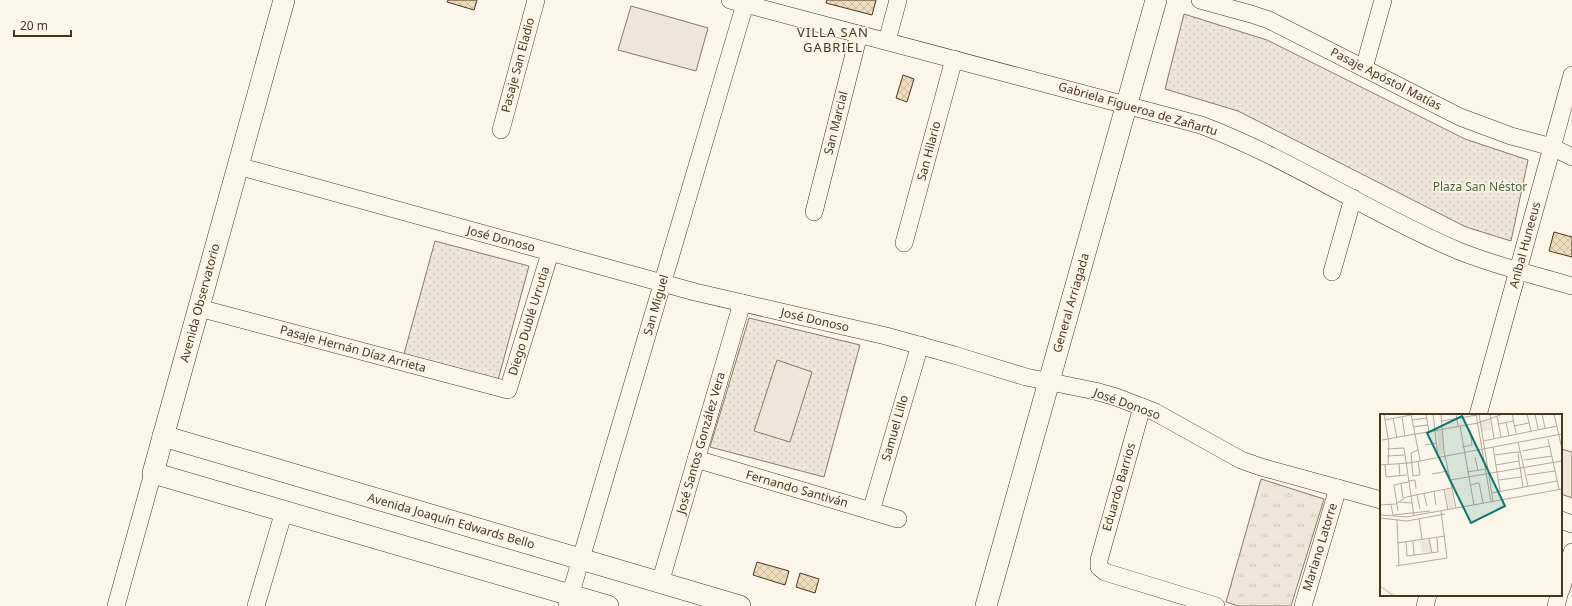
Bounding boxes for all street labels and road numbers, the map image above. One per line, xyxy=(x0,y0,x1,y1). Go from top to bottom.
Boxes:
street label: Pasaje San Eladio xyxy=(497,16,538,114)
street label: Pasaje Apóstol Matías xyxy=(1328,43,1445,114)
street label: Gabriela Figueroa de Zañartu xyxy=(1056,78,1220,139)
street label: San Marcial xyxy=(819,89,852,156)
street label: San Hilario xyxy=(912,119,945,183)
street label: Aníbal Huneeus xyxy=(1505,199,1544,290)
street label: José Donoso xyxy=(464,221,537,256)
street label: Avenida Observatorio xyxy=(175,242,224,364)
street label: General Arriagada xyxy=(1048,251,1093,355)
street label: Diego Dublé Urrutia xyxy=(504,264,553,377)
street label: San Miguel xyxy=(639,272,672,337)
street label: José Donoso xyxy=(778,303,851,336)
street label: Pasaje Hernán Díaz Arrieta xyxy=(278,321,428,376)
street label: José Santos González Vera xyxy=(672,370,729,517)
street label: José Donoso xyxy=(1090,383,1163,423)
street label: Samuel Lillo xyxy=(877,393,912,463)
street label: Eduardo Barrios xyxy=(1098,440,1139,533)
street label: Fernando Santiván xyxy=(744,466,850,511)
street label: Avenida Joaquín Edwards Bello xyxy=(366,488,537,553)
street label: Mariano Latorre xyxy=(1298,501,1341,593)

